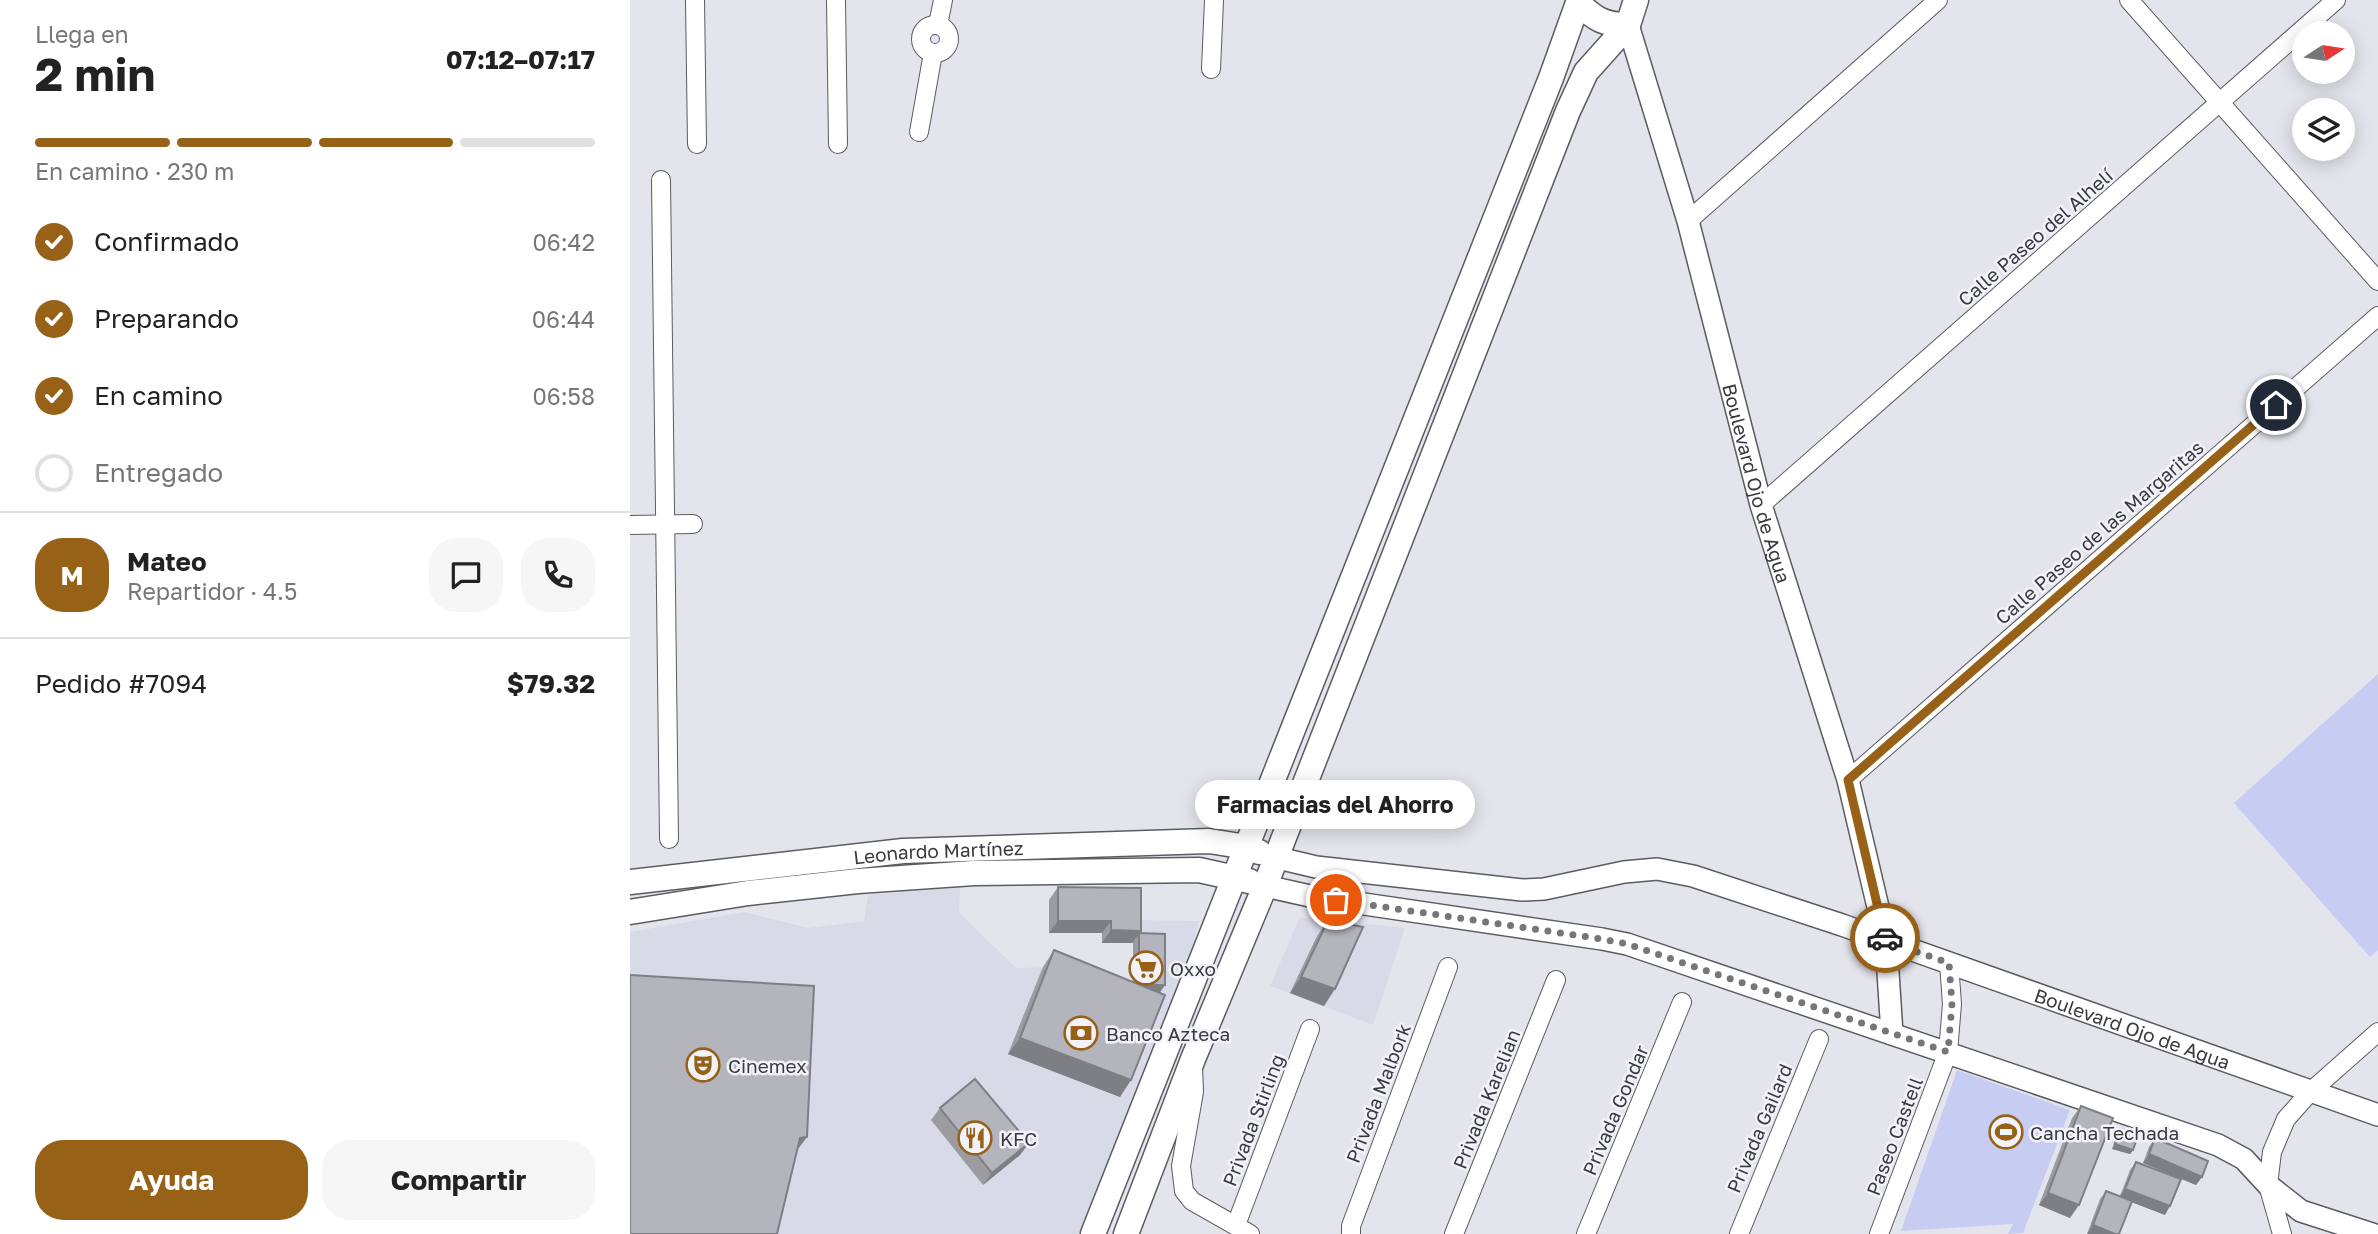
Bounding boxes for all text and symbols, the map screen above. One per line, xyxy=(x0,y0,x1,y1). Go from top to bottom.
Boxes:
text: Llega en xyxy=(35,20,129,48)
north arrow xyxy=(2292,21,2356,84)
map controls xyxy=(2292,21,2355,161)
text: 07:12–07:17 xyxy=(446,44,595,75)
text: 2 min xyxy=(35,46,155,101)
button: layers xyxy=(2292,98,2355,161)
text: En camino · 230 m xyxy=(35,157,234,185)
street label: Calle Paseo del Alhelí xyxy=(1953,162,2118,310)
icon: check xyxy=(35,223,73,261)
text: Confirmado xyxy=(94,226,239,257)
text: 06:42 xyxy=(533,228,595,256)
icon: check xyxy=(35,300,73,338)
text: Preparando xyxy=(94,303,239,334)
text: 06:44 xyxy=(532,305,595,333)
pin xyxy=(2246,375,2306,435)
icon: check xyxy=(35,377,73,415)
text: En camino xyxy=(94,380,223,411)
street label: Boulevard Ojo de Agua xyxy=(1719,381,1796,585)
text: 06:58 xyxy=(533,382,595,410)
icon: home xyxy=(2257,386,2295,424)
street label: Calle Paseo de las Margaritas xyxy=(1990,435,2208,629)
text: Entregado xyxy=(94,457,223,488)
button: chat xyxy=(429,538,503,612)
button: phone xyxy=(521,538,595,612)
text: Mateo xyxy=(127,546,207,577)
text: M xyxy=(60,560,84,591)
text: Repartidor · 4.5 xyxy=(127,577,297,605)
text: Pedido #7094 xyxy=(35,668,207,699)
text: $79.32 xyxy=(507,668,595,699)
callout: Farmacias del Ahorro xyxy=(1196,781,1476,830)
text: Farmacias del Ahorro xyxy=(1216,790,1454,818)
street label: Leonardo Martínez xyxy=(852,836,1024,868)
pin xyxy=(1306,870,1366,930)
icon: bag xyxy=(1317,881,1355,919)
courier xyxy=(1850,903,1920,973)
icon: car xyxy=(1866,919,1904,957)
supermarket icon: Oxxo xyxy=(1127,949,1165,987)
place label: Oxxo xyxy=(1170,957,1216,980)
street label: Boulevard Ojo de Agua xyxy=(2031,983,2233,1073)
bank icon: Banco Azteca xyxy=(1062,1014,1100,1052)
street label: Privada Malbork xyxy=(1341,1020,1415,1166)
place label: Banco Azteca xyxy=(1106,1022,1230,1045)
street label: Privada Karelian xyxy=(1448,1026,1524,1172)
street label: Privada Gondar xyxy=(1577,1041,1653,1179)
theatre icon: Cinemex xyxy=(684,1046,722,1084)
street label: Privada Stirling xyxy=(1217,1051,1289,1189)
place label: Cinemex xyxy=(728,1054,807,1077)
street label: Privada Gailard xyxy=(1721,1060,1797,1196)
street label: Paseo Castell xyxy=(1861,1074,1927,1198)
sports icon: Cancha Techada xyxy=(1987,1113,2025,1151)
restaurant icon: KFC xyxy=(956,1119,994,1157)
place label: Cancha Techada xyxy=(2030,1121,2179,1144)
place label: KFC xyxy=(1000,1127,1037,1150)
button: Ayuda xyxy=(35,1140,308,1220)
button: Compartir xyxy=(322,1140,595,1220)

